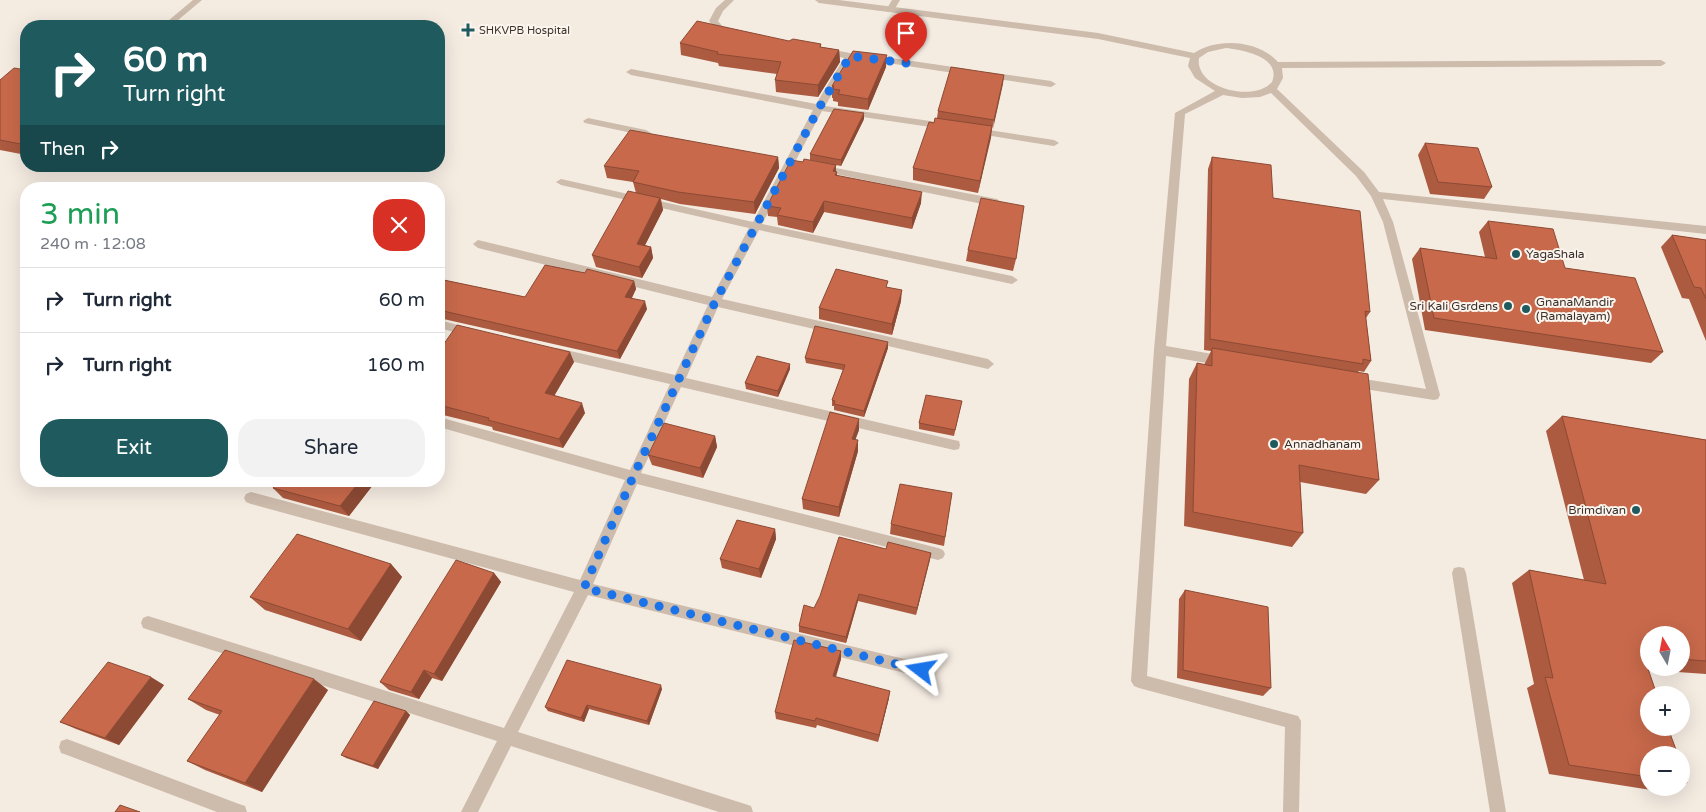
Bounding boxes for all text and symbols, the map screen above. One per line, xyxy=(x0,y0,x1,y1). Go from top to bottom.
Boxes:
pin xyxy=(885,12,927,63)
icon: arrive xyxy=(892,19,920,47)
marker: SHKVPB Hospital xyxy=(461,23,475,37)
place label: SHKVPB Hospital xyxy=(479,24,570,37)
text: 60 m xyxy=(123,39,208,81)
icon: right xyxy=(40,40,105,105)
text: Turn right xyxy=(123,81,225,107)
icon: right xyxy=(95,135,123,163)
text: Then xyxy=(40,138,85,160)
text: 3 min xyxy=(40,196,120,233)
button: close xyxy=(373,199,425,251)
text: 240 m · 12:08 xyxy=(40,234,146,254)
place label: YagaShala xyxy=(1526,247,1585,261)
marker: YagaShala xyxy=(1510,248,1522,260)
icon: right xyxy=(40,286,68,314)
text: Turn right xyxy=(83,289,171,311)
text: 60 m xyxy=(379,289,425,311)
place label: GnanaMandir (Ramalayam) xyxy=(1536,295,1614,323)
place label: Sri Kali Gsrdens xyxy=(1409,299,1498,313)
marker: Sri Kali Gsrdens xyxy=(1502,300,1514,312)
marker: GnanaMandir (Ramalayam) xyxy=(1520,303,1532,315)
icon: right xyxy=(40,351,68,379)
text: Turn right xyxy=(83,354,171,376)
text: 160 m xyxy=(367,354,425,376)
button: Exit xyxy=(40,419,228,477)
button: Share xyxy=(238,419,425,477)
place label: Annadhanam xyxy=(1284,437,1361,451)
marker: Annadhanam xyxy=(1268,438,1280,450)
place label: Brimdivan xyxy=(1568,503,1626,517)
marker: Brimdivan xyxy=(1630,504,1642,516)
north arrow xyxy=(1640,626,1690,676)
map controls xyxy=(1640,626,1690,796)
position arrow xyxy=(894,643,946,695)
button: + xyxy=(1640,686,1690,736)
button: − xyxy=(1640,746,1690,796)

